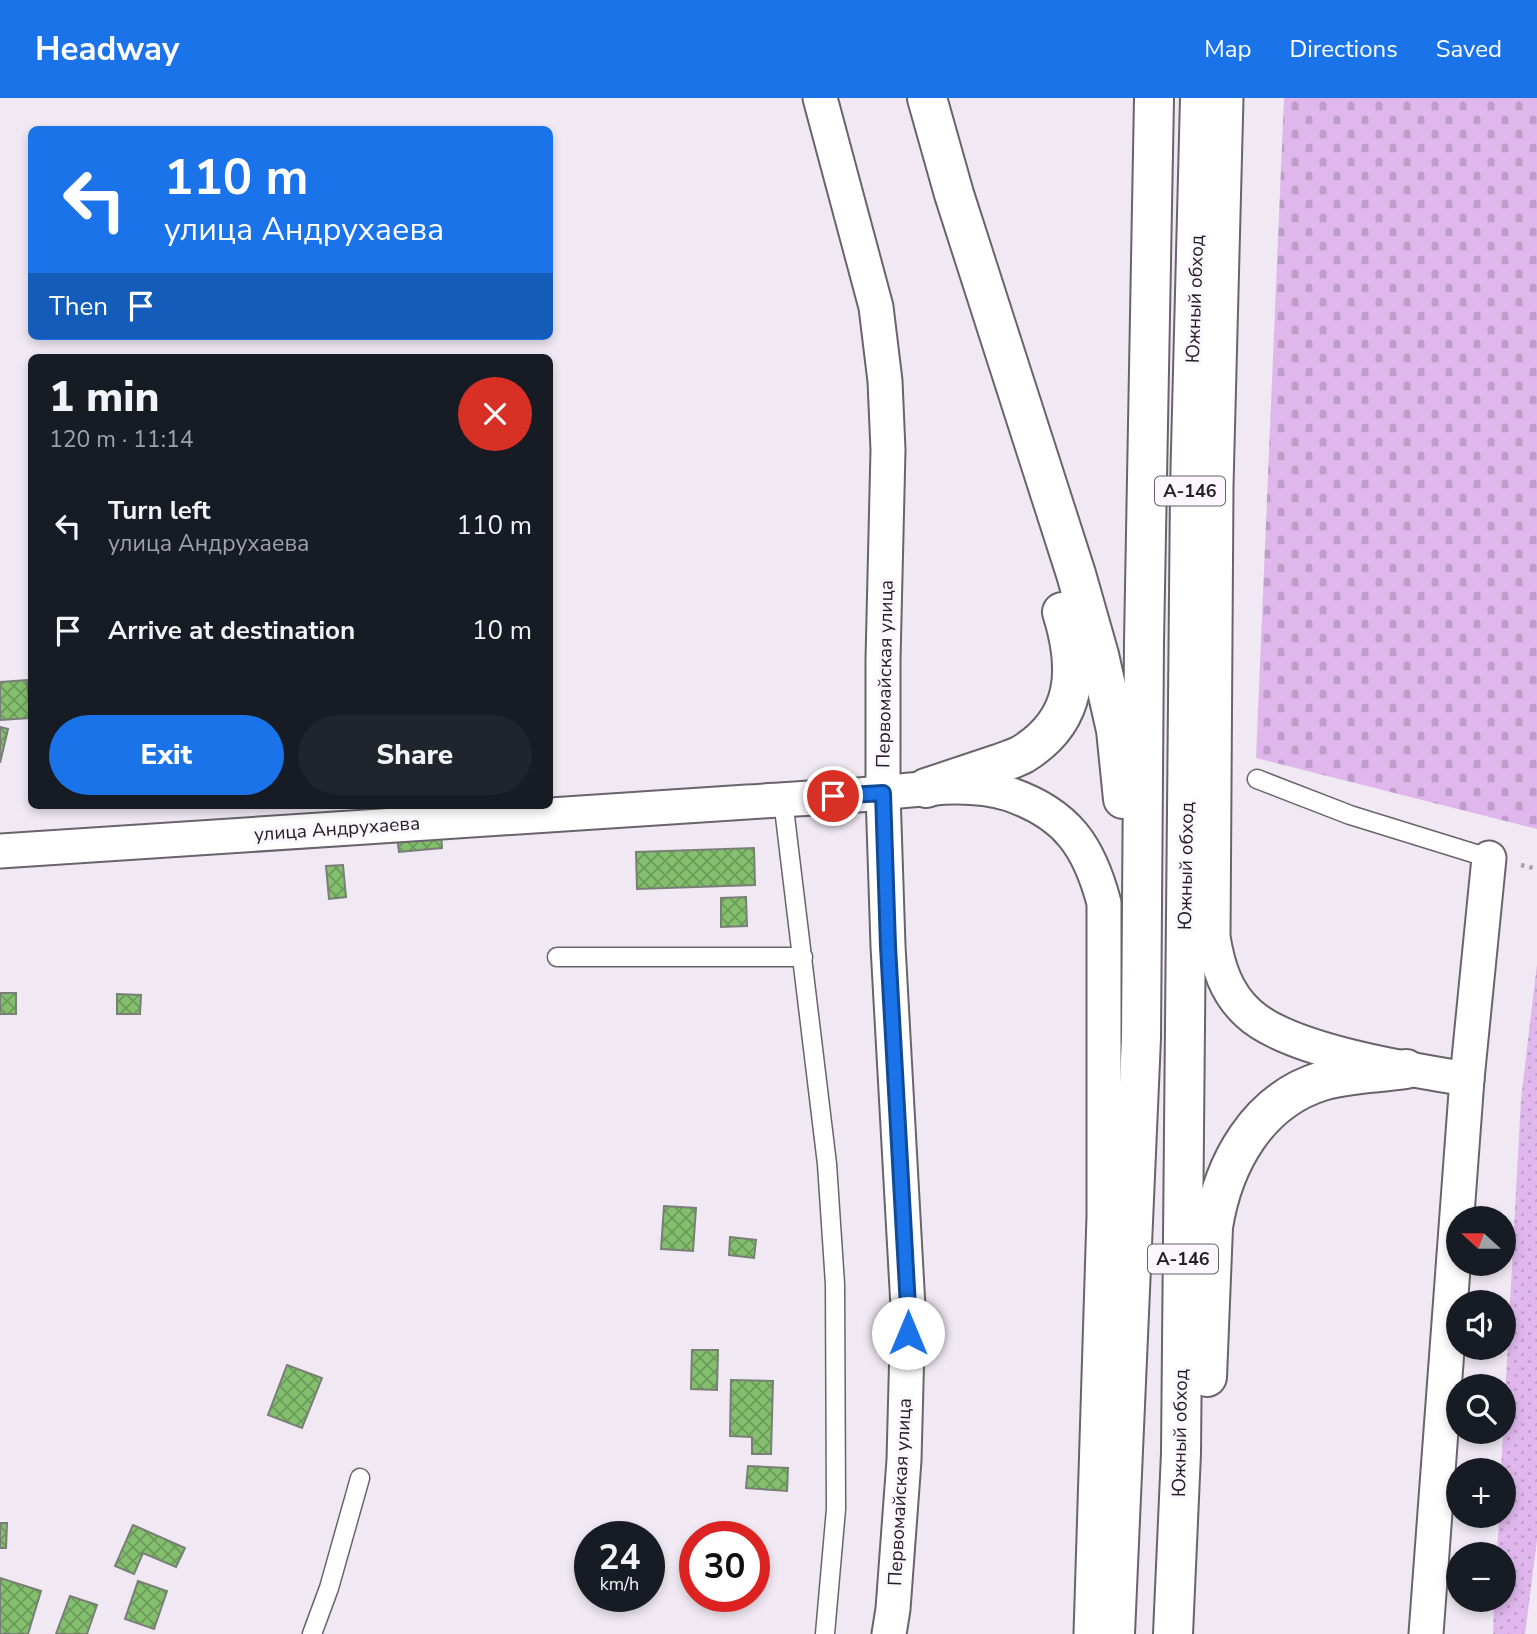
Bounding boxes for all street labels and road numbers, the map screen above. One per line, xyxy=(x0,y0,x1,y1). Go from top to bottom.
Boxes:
street label: Южный обход xyxy=(1180,234,1210,364)
road number: А-146 xyxy=(1155,477,1225,506)
street label: Первомайская улица xyxy=(870,580,900,768)
street label: Южный обход xyxy=(1172,802,1200,930)
street label: улица Андрухаева xyxy=(253,810,421,848)
road number: А-146 xyxy=(1148,1244,1218,1274)
street label: Южный обход xyxy=(1166,1369,1194,1497)
street label: Первомайская улица xyxy=(882,1397,918,1587)

